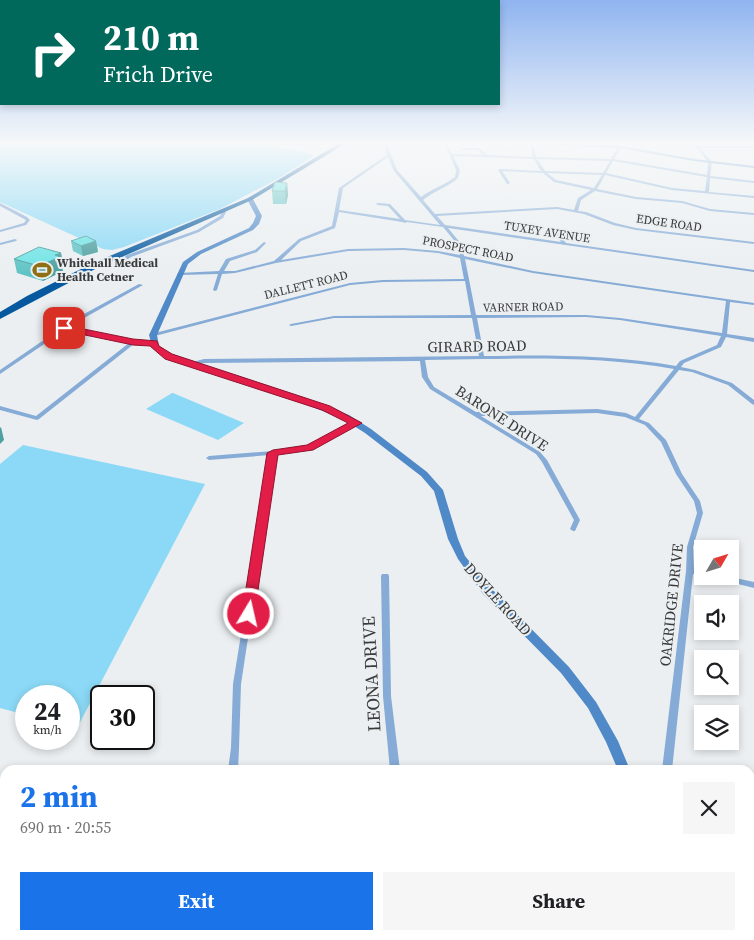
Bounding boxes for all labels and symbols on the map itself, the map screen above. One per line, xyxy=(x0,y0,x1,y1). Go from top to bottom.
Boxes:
street label: EDGE ROAD xyxy=(635,210,703,236)
street label: TUXEY AVENUE xyxy=(503,217,591,247)
street label: PROSPECT ROAD xyxy=(421,232,515,266)
place label: Whitehall Medical Health Cetner xyxy=(57,255,158,285)
sports icon: Whitehall Medical Health Cetner xyxy=(31,259,53,281)
street label: DALLETT ROAD xyxy=(262,267,350,303)
street label: VARNER ROAD xyxy=(482,298,564,316)
pin xyxy=(43,307,85,349)
street label: GIRARD ROAD xyxy=(427,335,527,357)
street label: BARONE DRIVE xyxy=(452,380,552,456)
north arrow xyxy=(694,540,739,585)
street label: OAKRIDGE DRIVE xyxy=(654,543,688,667)
street label: DOYLE ROAD xyxy=(460,558,536,640)
position arrow xyxy=(222,587,274,639)
street label: LEONA DRIVE xyxy=(355,615,387,733)
speed limit sign: 30 xyxy=(90,685,155,750)

